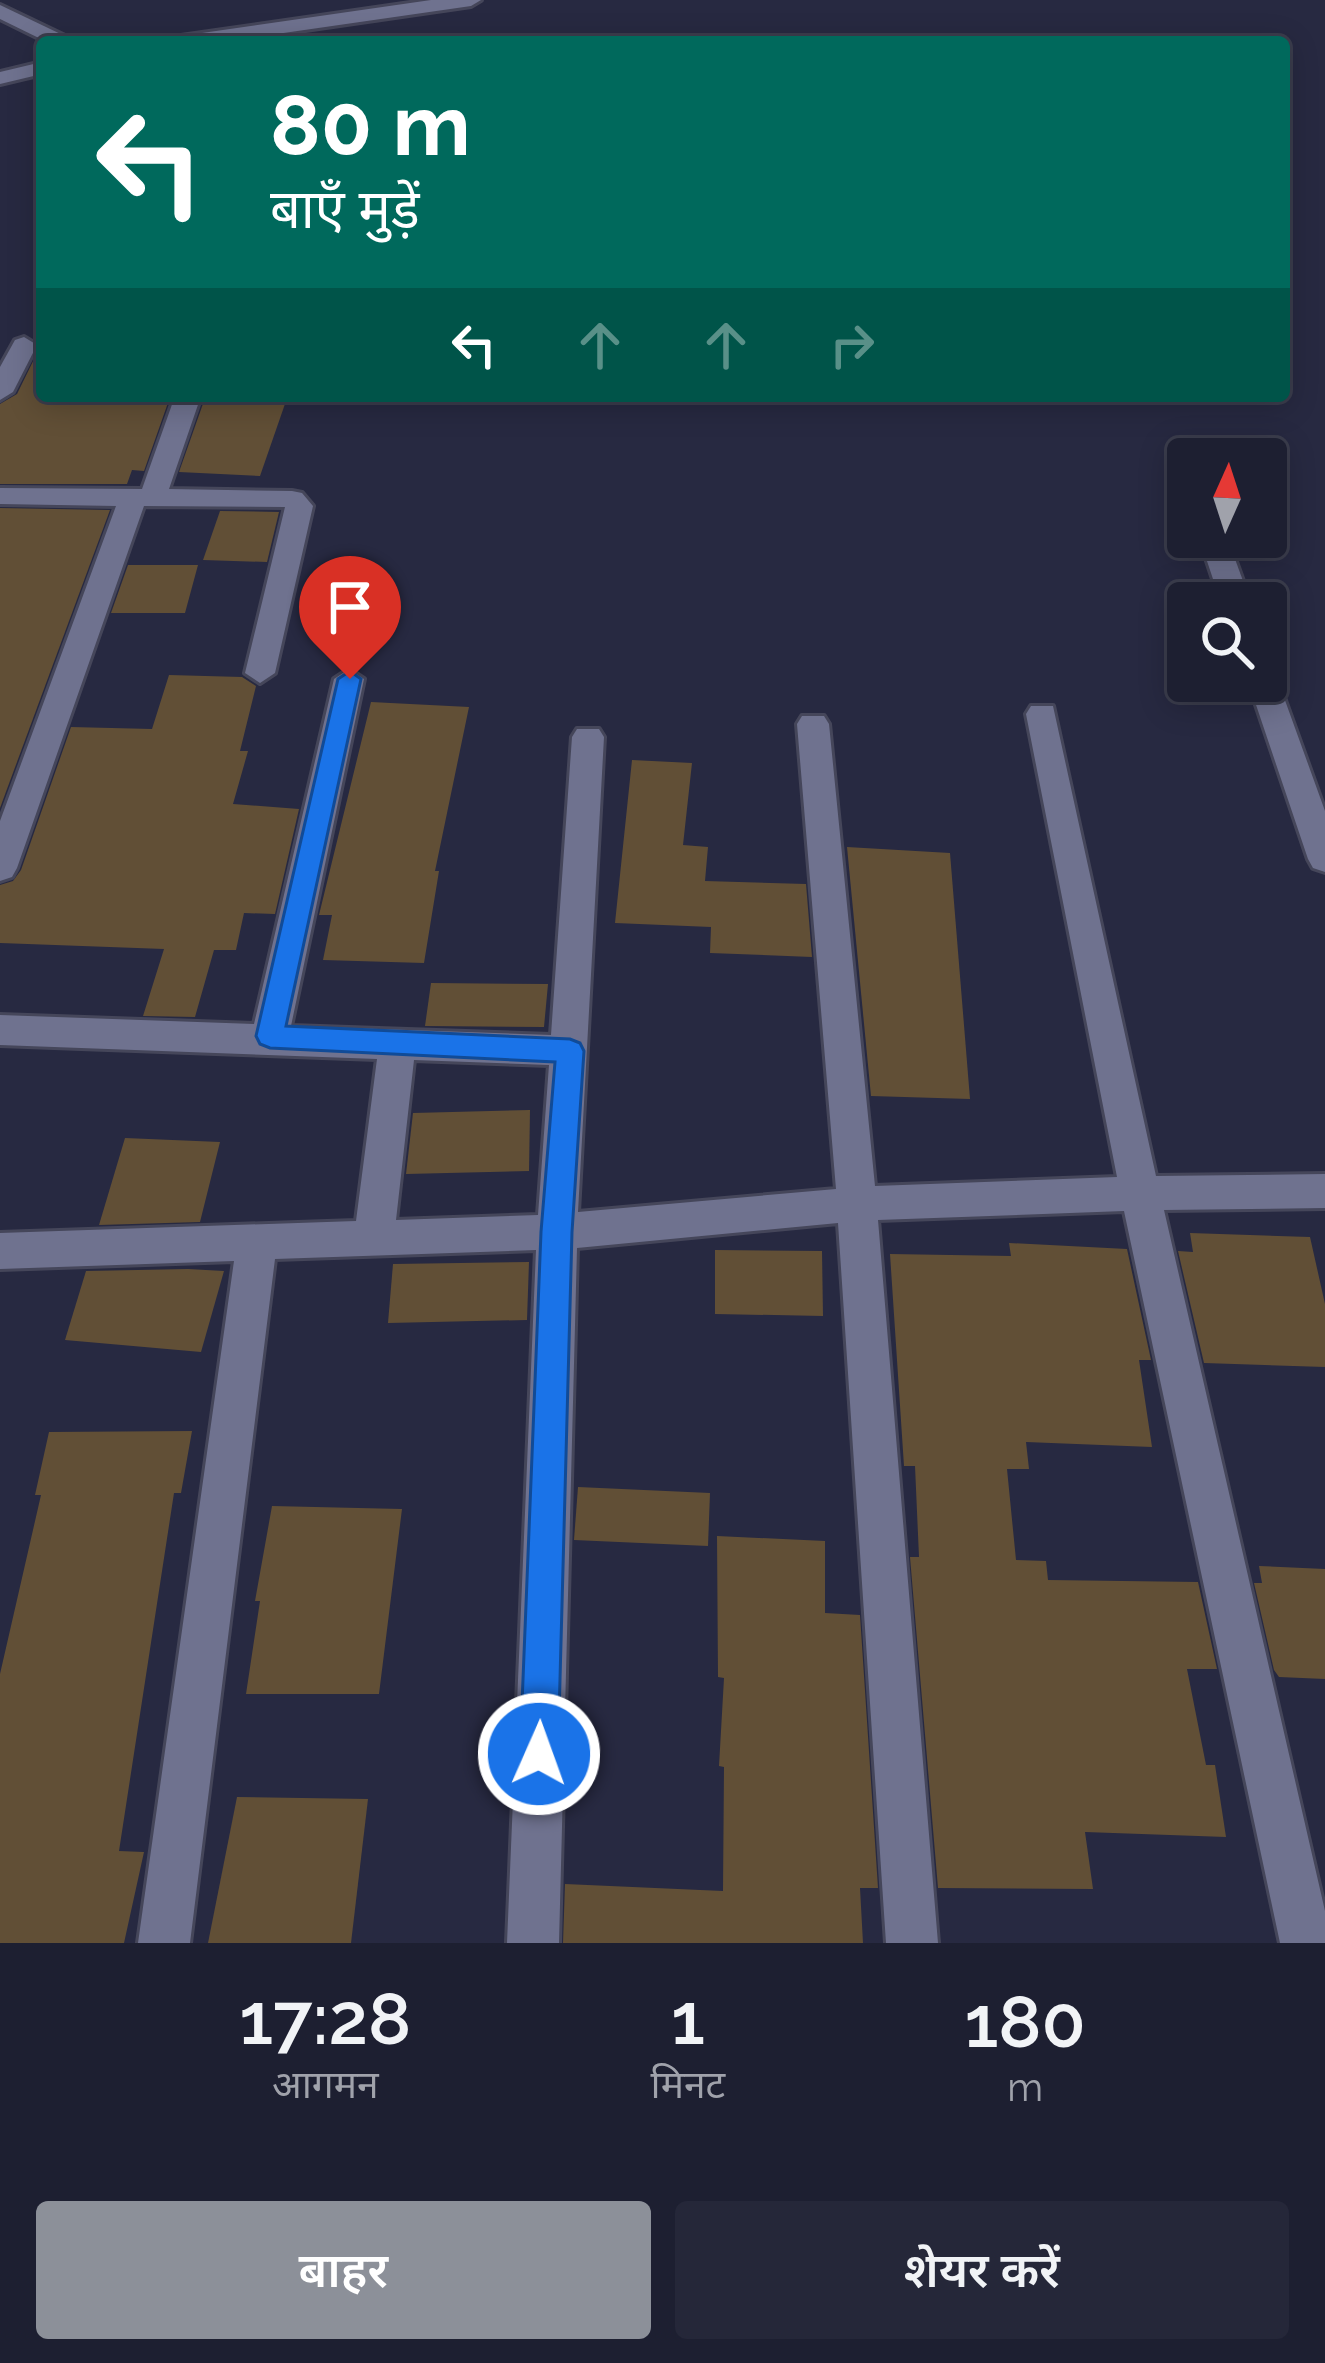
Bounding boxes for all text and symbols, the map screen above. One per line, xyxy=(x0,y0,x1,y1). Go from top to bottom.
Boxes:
text: 80 m xyxy=(270,76,471,175)
icon: left xyxy=(72,84,228,240)
text: बाएँ मुड़ें xyxy=(270,177,420,241)
icon: left xyxy=(441,312,507,378)
icon: ahead xyxy=(567,312,633,378)
icon: ahead xyxy=(693,312,759,378)
icon: right xyxy=(819,312,885,378)
north arrow xyxy=(1167,438,1287,558)
map controls xyxy=(1167,438,1287,702)
pin xyxy=(299,556,401,679)
icon: arrive xyxy=(317,574,383,640)
button: search xyxy=(1167,582,1287,702)
position arrow xyxy=(476,1691,602,1817)
text: 17:28 xyxy=(239,1976,411,2061)
text: 1 xyxy=(671,1976,705,2061)
text: 180 xyxy=(964,1979,1086,2064)
text: आगमन xyxy=(272,2061,379,2107)
text: मिनट xyxy=(651,2061,725,2107)
text: m xyxy=(1007,2064,1043,2110)
button: बाहर xyxy=(36,2201,651,2339)
button: शेयर करें xyxy=(675,2201,1289,2339)

